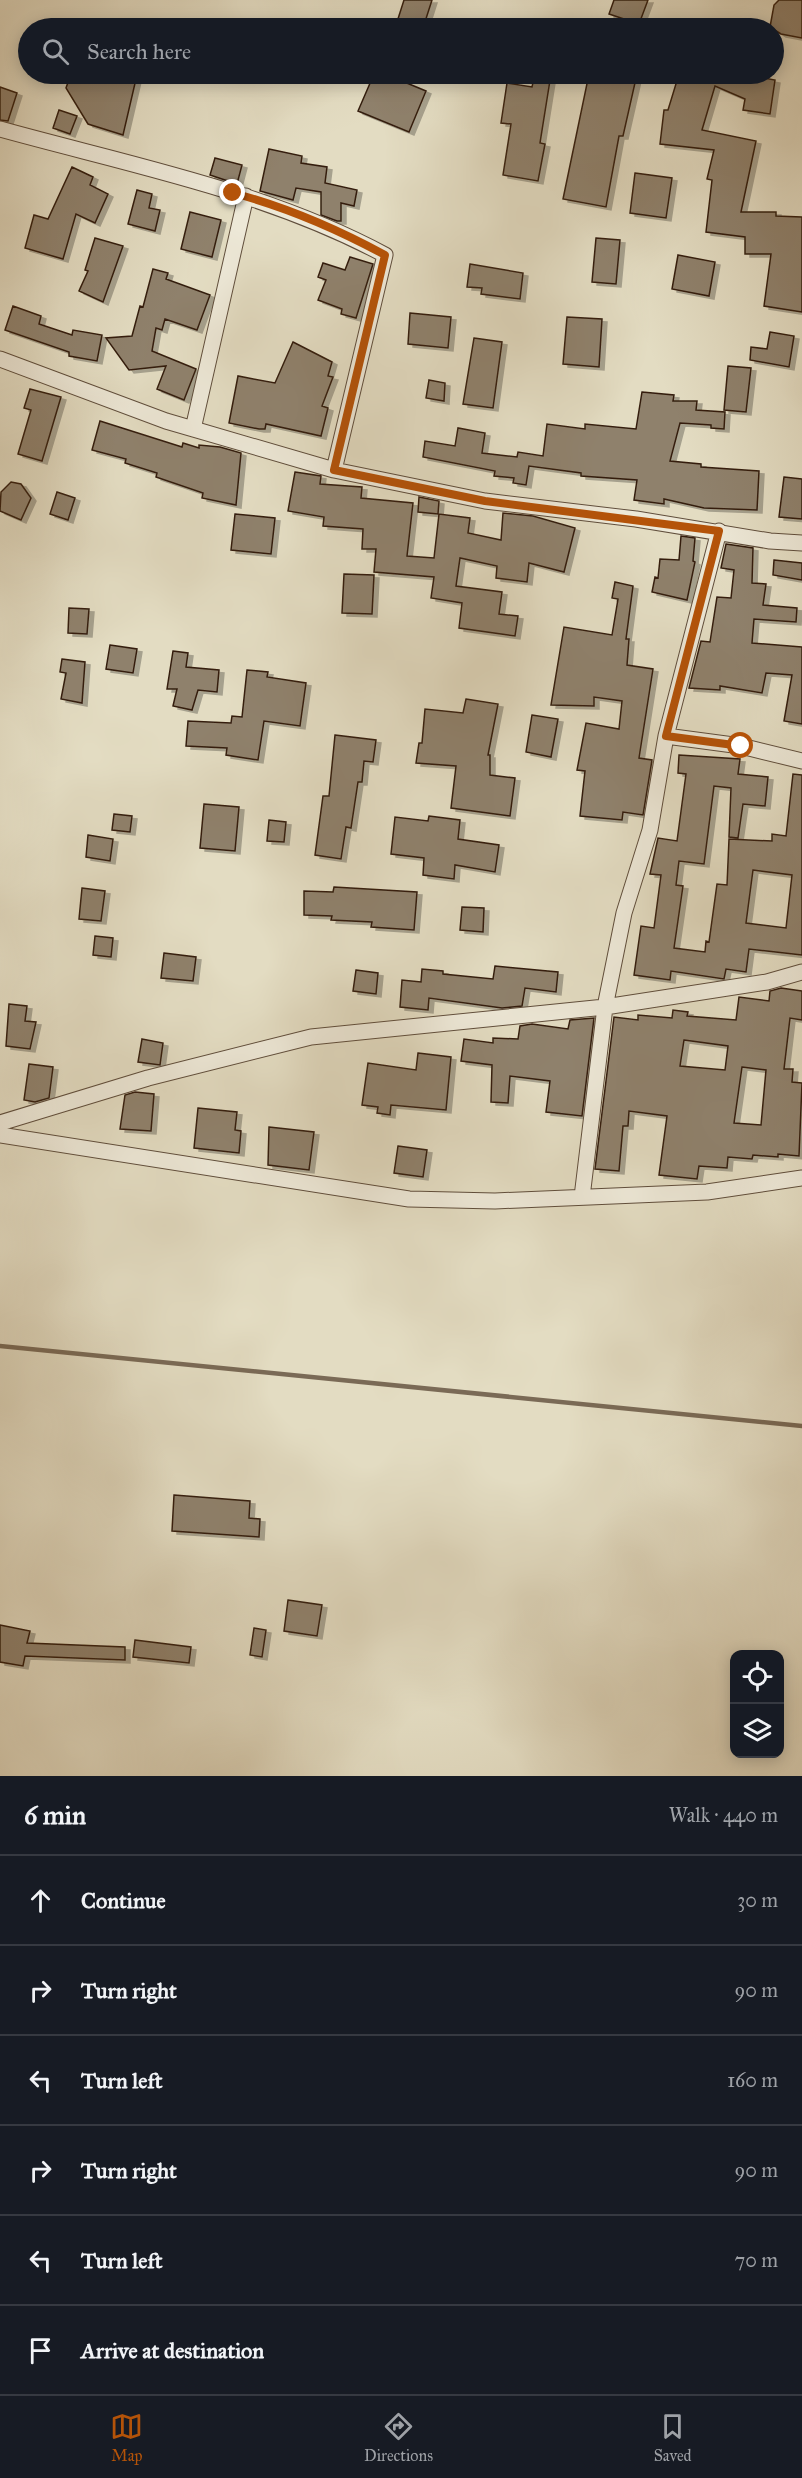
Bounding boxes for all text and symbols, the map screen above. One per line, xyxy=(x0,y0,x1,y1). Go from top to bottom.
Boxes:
search box xyxy=(18,18,784,84)
icon: search xyxy=(39,35,72,68)
text: Search here xyxy=(87,38,191,65)
route end xyxy=(219,179,245,205)
route start xyxy=(727,732,753,758)
map controls xyxy=(730,1650,784,1758)
button: locate xyxy=(730,1650,784,1704)
button: layers xyxy=(730,1704,784,1758)
text: 6 min xyxy=(24,1799,86,1831)
text: Walk · 440 m xyxy=(669,1803,778,1827)
icon: ahead xyxy=(24,1884,57,1917)
text: Continue xyxy=(81,1887,166,1914)
text: 30 m xyxy=(737,1888,778,1912)
icon: right xyxy=(24,1974,57,2007)
text: Turn right xyxy=(81,1977,177,2004)
text: 90 m xyxy=(735,1978,778,2002)
icon: left xyxy=(24,2064,57,2097)
text: Turn left xyxy=(81,2067,163,2094)
text: 160 m xyxy=(727,2068,778,2092)
icon: right xyxy=(24,2154,57,2187)
text: Turn right xyxy=(81,2157,177,2184)
text: 90 m xyxy=(735,2158,778,2182)
icon: left xyxy=(24,2244,57,2277)
text: Turn left xyxy=(81,2247,163,2274)
text: 70 m xyxy=(735,2248,778,2272)
icon: arrive xyxy=(24,2334,57,2367)
text: Arrive at destination xyxy=(81,2337,264,2364)
tab: Map xyxy=(110,2410,143,2465)
tab: Directions xyxy=(364,2410,433,2465)
tab: Saved xyxy=(654,2410,692,2465)

